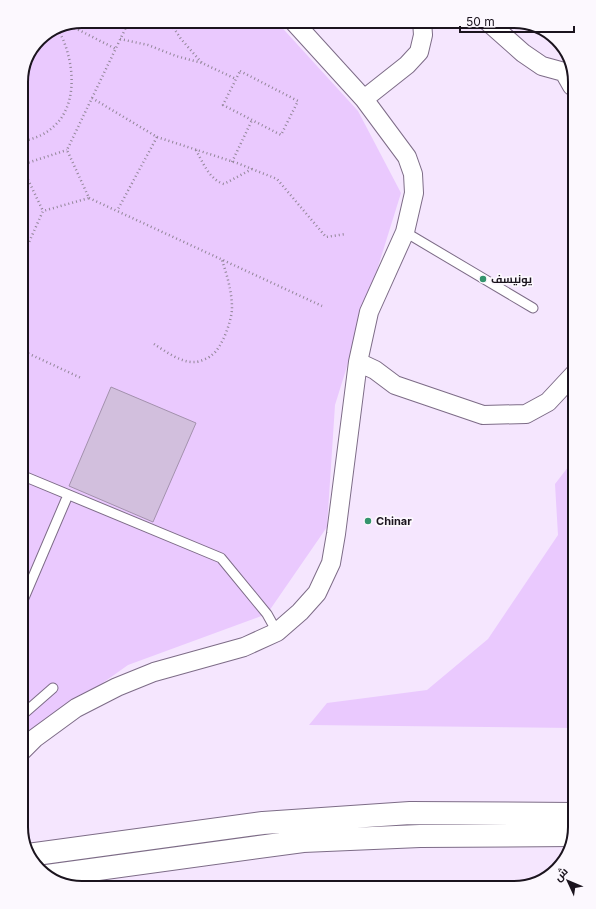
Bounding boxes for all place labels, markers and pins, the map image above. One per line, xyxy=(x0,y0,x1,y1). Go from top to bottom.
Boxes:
place label: يونيسف xyxy=(491,272,532,287)
marker: يونيسف xyxy=(478,274,488,284)
place label: Chinar xyxy=(376,514,412,528)
marker: Chinar xyxy=(363,516,373,526)

